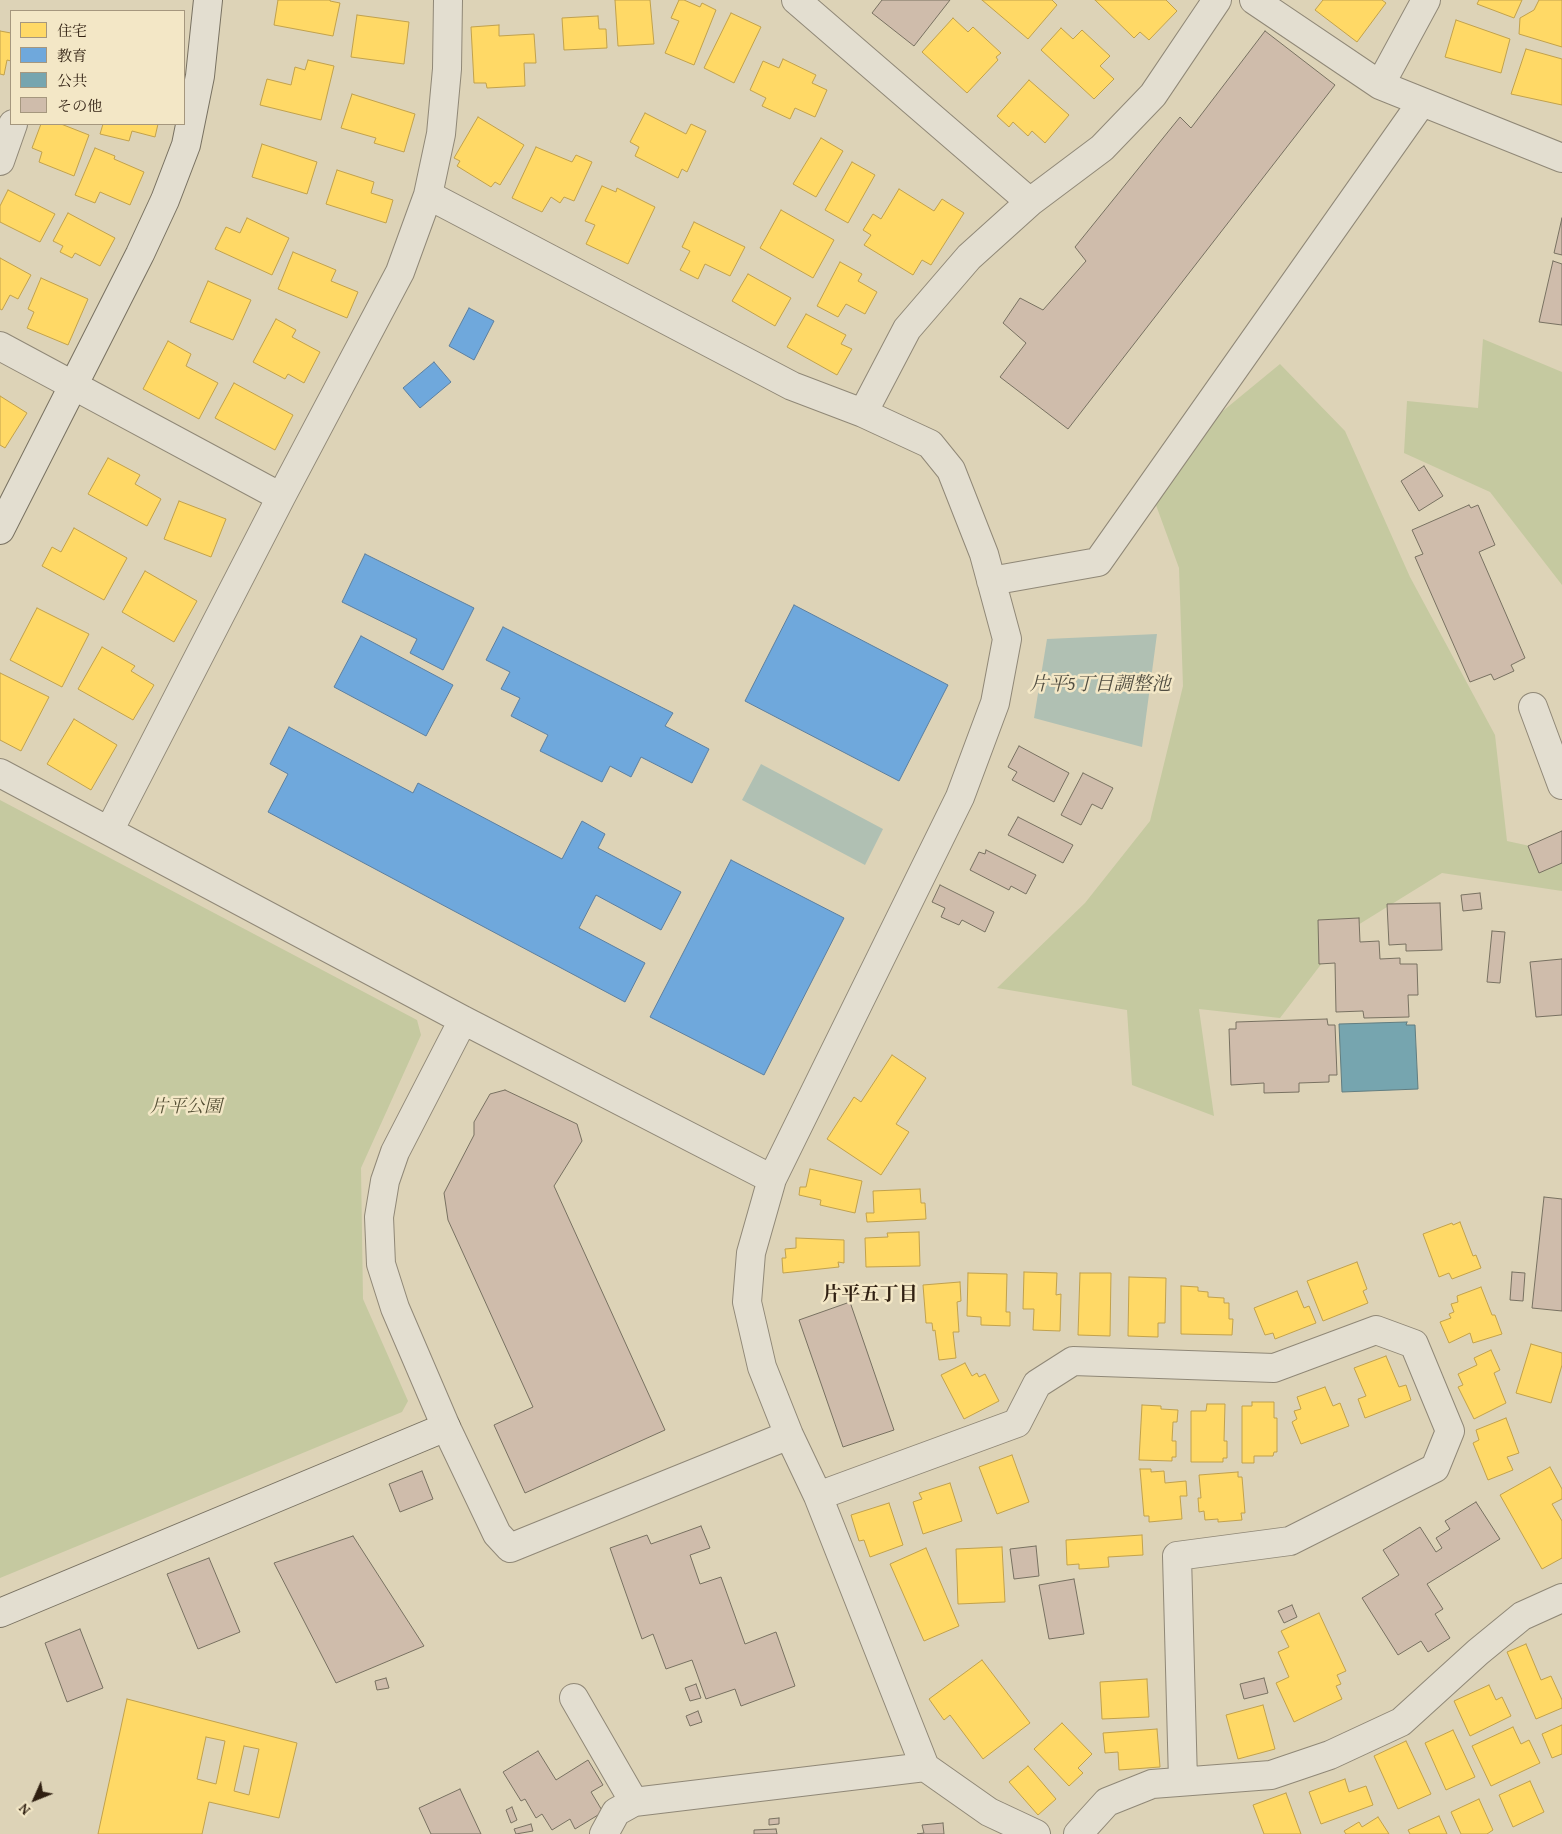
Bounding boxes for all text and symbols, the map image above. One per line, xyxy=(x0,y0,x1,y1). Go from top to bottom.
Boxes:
legend xyxy=(10,10,185,125)
text: 住宅 xyxy=(57,20,87,41)
text: 教育 xyxy=(57,45,87,66)
text: 公共 xyxy=(57,70,87,91)
text: その他 xyxy=(57,95,102,116)
water label: 片平5丁目調整池 xyxy=(1030,674,1170,696)
park label: 片平公園 xyxy=(150,1096,222,1118)
district label: 片平五丁目 xyxy=(823,1284,917,1306)
north arrow xyxy=(10,1774,60,1824)
text: N xyxy=(14,1799,35,1820)

